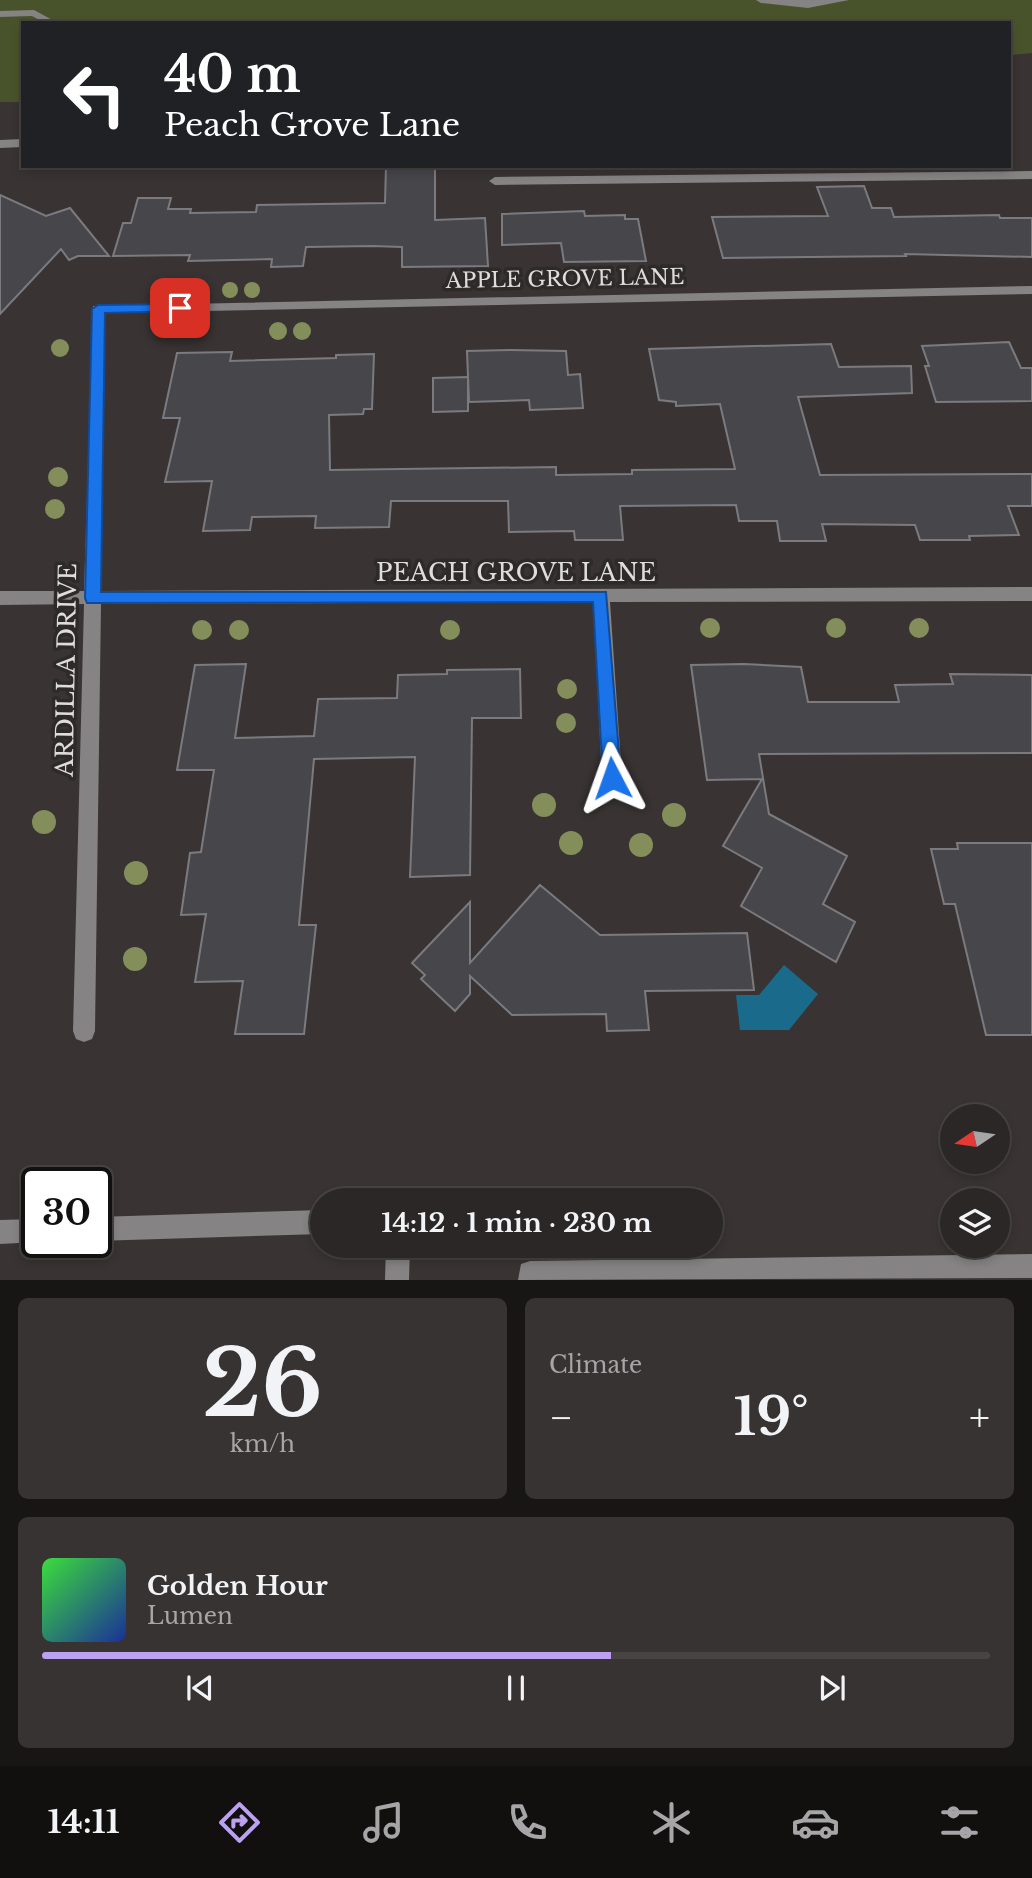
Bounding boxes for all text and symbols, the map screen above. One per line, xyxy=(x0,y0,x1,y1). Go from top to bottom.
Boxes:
text: 40 m xyxy=(164,44,301,105)
icon: left xyxy=(49,49,140,140)
text: Peach Grove Lane xyxy=(164,105,460,145)
street label: APPLE GROVE LANE xyxy=(444,264,685,294)
pin xyxy=(150,278,210,338)
icon: arrive xyxy=(161,289,199,327)
street label: PEACH GROVE LANE xyxy=(376,558,656,587)
street label: ARDILLA DRIVE xyxy=(50,563,82,778)
position arrow xyxy=(575,741,649,815)
north arrow xyxy=(940,1104,1010,1174)
map controls xyxy=(940,1104,1010,1258)
speed limit sign: 30 xyxy=(21,1167,112,1258)
button: layers xyxy=(940,1188,1010,1258)
text: 14:12 · 1 min · 230 m xyxy=(381,1207,652,1239)
text: 26 xyxy=(202,1328,323,1441)
text: Climate xyxy=(549,1351,642,1379)
text: 19° xyxy=(734,1385,809,1449)
text: − xyxy=(549,1394,573,1441)
text: + xyxy=(969,1394,990,1441)
text: km/h xyxy=(230,1430,295,1458)
text: Golden Hour xyxy=(147,1570,328,1602)
text: Lumen xyxy=(147,1602,233,1630)
icon: previous xyxy=(181,1669,219,1707)
icon: pause xyxy=(497,1669,535,1707)
icon: next xyxy=(813,1669,851,1707)
icon: directions xyxy=(215,1798,264,1847)
icon: music xyxy=(359,1798,408,1847)
icon: phone xyxy=(503,1798,552,1847)
icon: climate xyxy=(647,1798,696,1847)
icon: car xyxy=(791,1798,840,1847)
icon: filters xyxy=(935,1798,984,1847)
text: 14:11 xyxy=(48,1802,120,1842)

